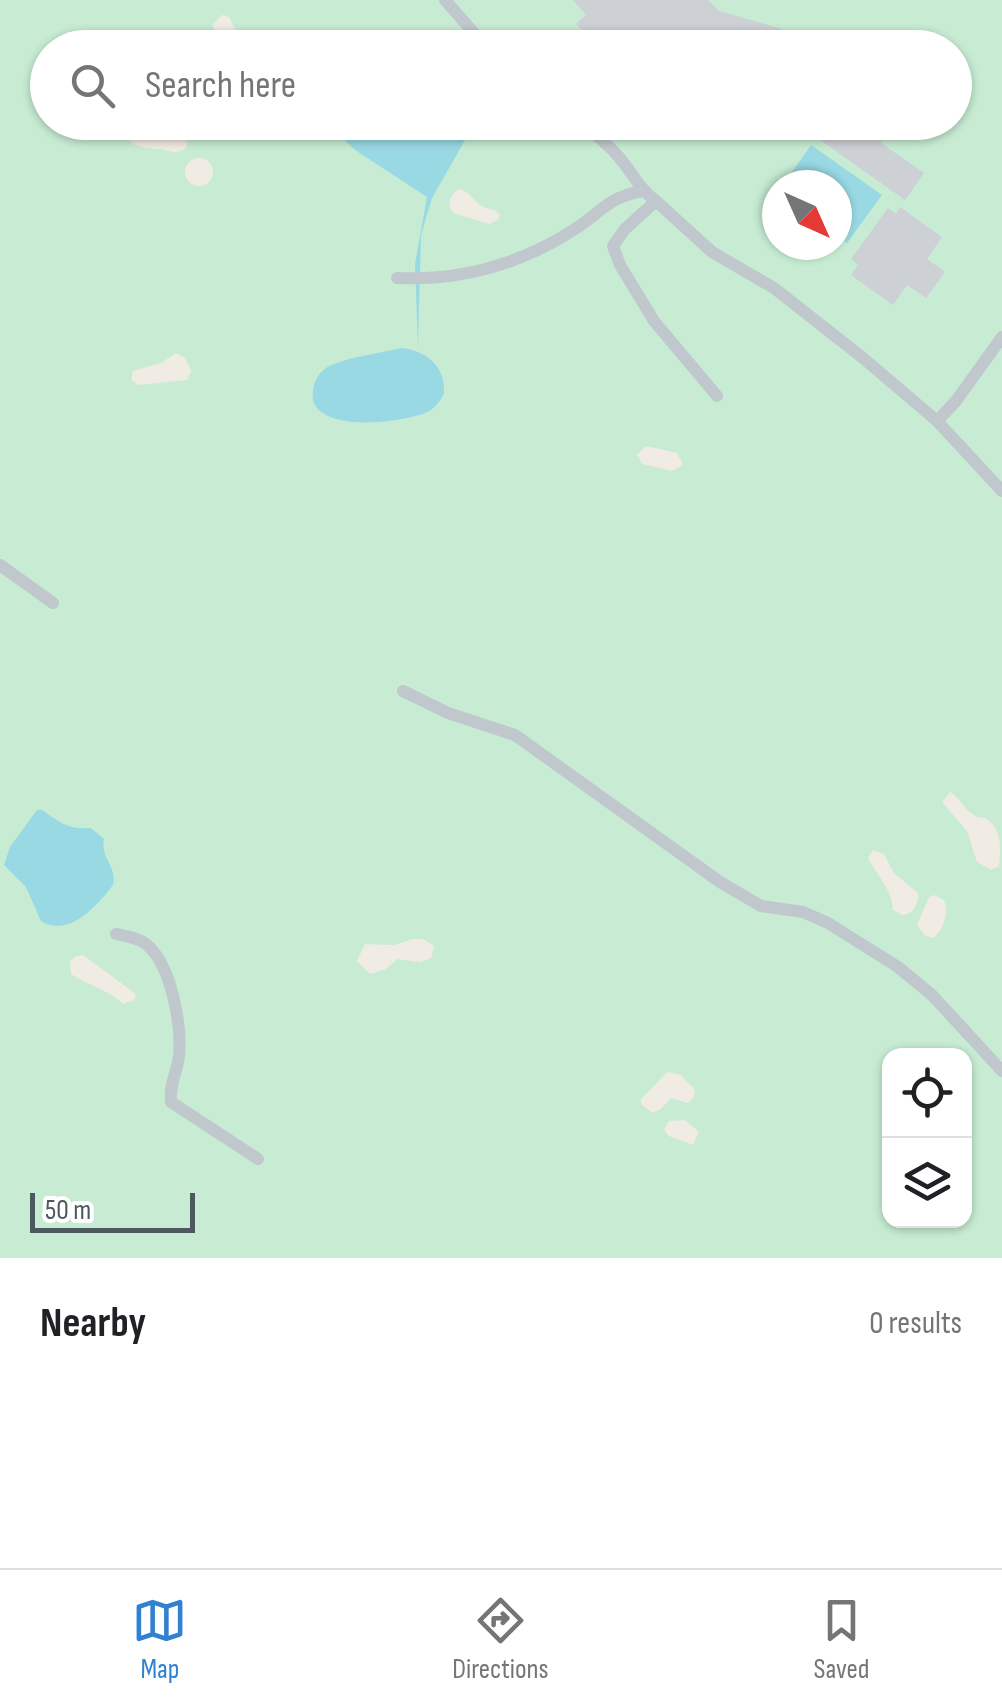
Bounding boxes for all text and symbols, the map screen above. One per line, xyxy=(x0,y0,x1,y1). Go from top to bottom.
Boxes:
search box xyxy=(30,30,972,140)
icon: search xyxy=(65,58,120,113)
text: Search here xyxy=(145,63,296,108)
north arrow xyxy=(762,170,852,260)
map controls xyxy=(882,1048,972,1228)
button: locate xyxy=(882,1048,972,1138)
button: layers xyxy=(882,1138,972,1228)
scale bar xyxy=(30,1188,195,1232)
text: 50 m xyxy=(45,1194,91,1227)
text: Nearby xyxy=(40,1298,146,1349)
text: 0 results xyxy=(869,1304,962,1343)
tab: Map xyxy=(132,1593,187,1686)
tab: Directions xyxy=(452,1593,549,1686)
tab: Saved xyxy=(813,1593,870,1686)

